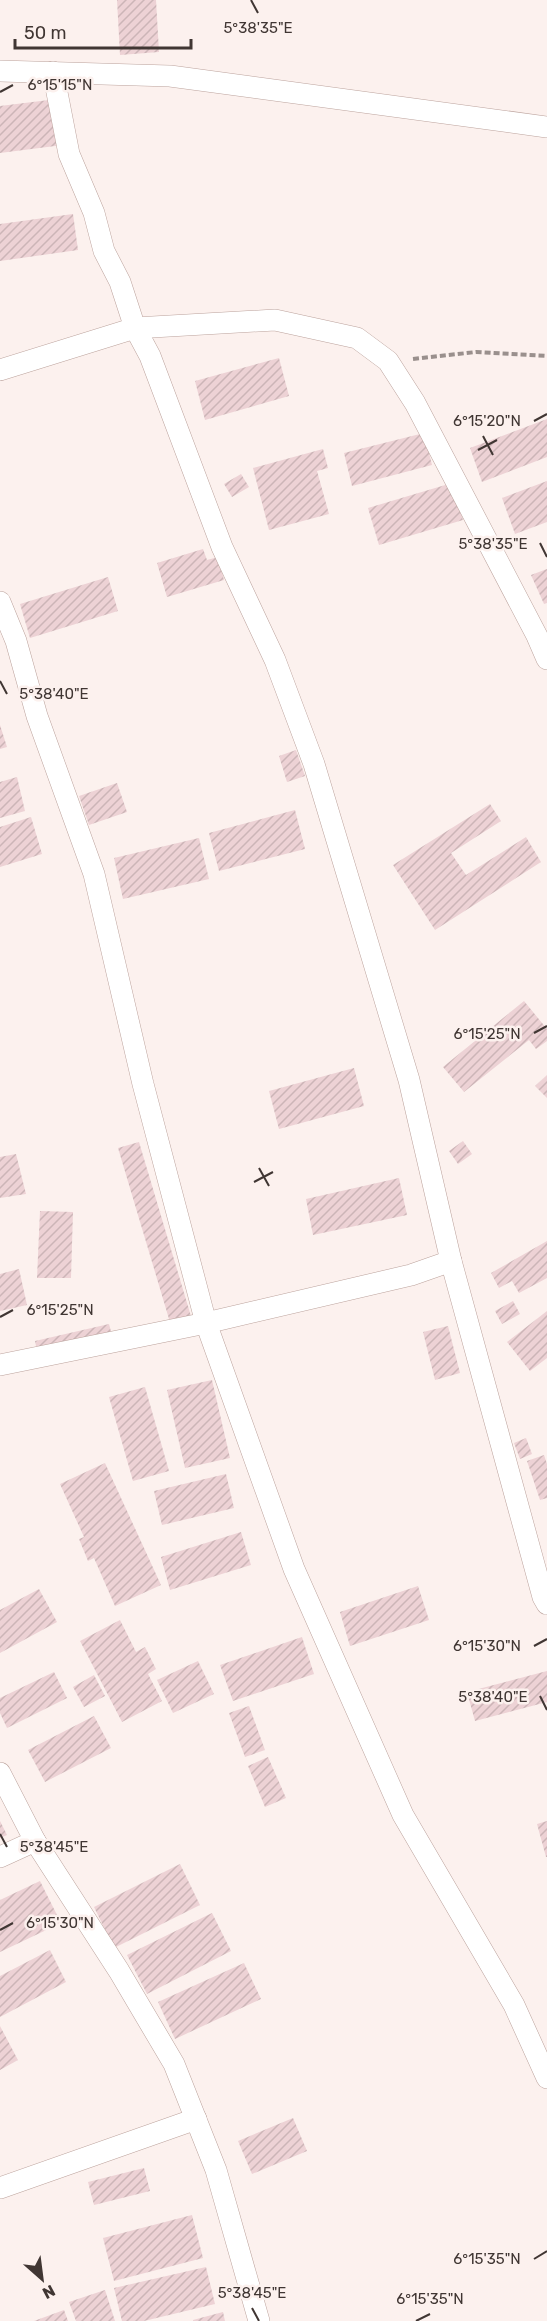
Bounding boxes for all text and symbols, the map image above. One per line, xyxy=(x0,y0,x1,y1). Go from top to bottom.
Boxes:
scale bar xyxy=(15,12,190,50)
text: 5°38'35"E xyxy=(223,19,293,37)
text: 50 m xyxy=(24,22,67,44)
text: 6°15'15"N xyxy=(28,76,92,94)
text: 6°15'20"N xyxy=(453,412,521,430)
text: 5°38'35"E xyxy=(458,535,528,553)
text: 5°38'40"E xyxy=(19,685,89,703)
text: 6°15'25"N xyxy=(453,1025,521,1043)
text: 6°15'25"N xyxy=(26,1301,94,1319)
text: 6°15'30"N xyxy=(453,1637,521,1655)
text: 5°38'40"E xyxy=(458,1688,528,1706)
text: 5°38'45"E xyxy=(20,1838,88,1856)
text: 6°15'30"N xyxy=(26,1914,94,1932)
north arrow xyxy=(12,2249,72,2309)
text: 6°15'35"N xyxy=(453,2250,521,2268)
text: N xyxy=(39,2281,58,2303)
text: 5°38'45"E xyxy=(218,2284,286,2302)
text: 6°15'35"N xyxy=(396,2290,464,2308)

